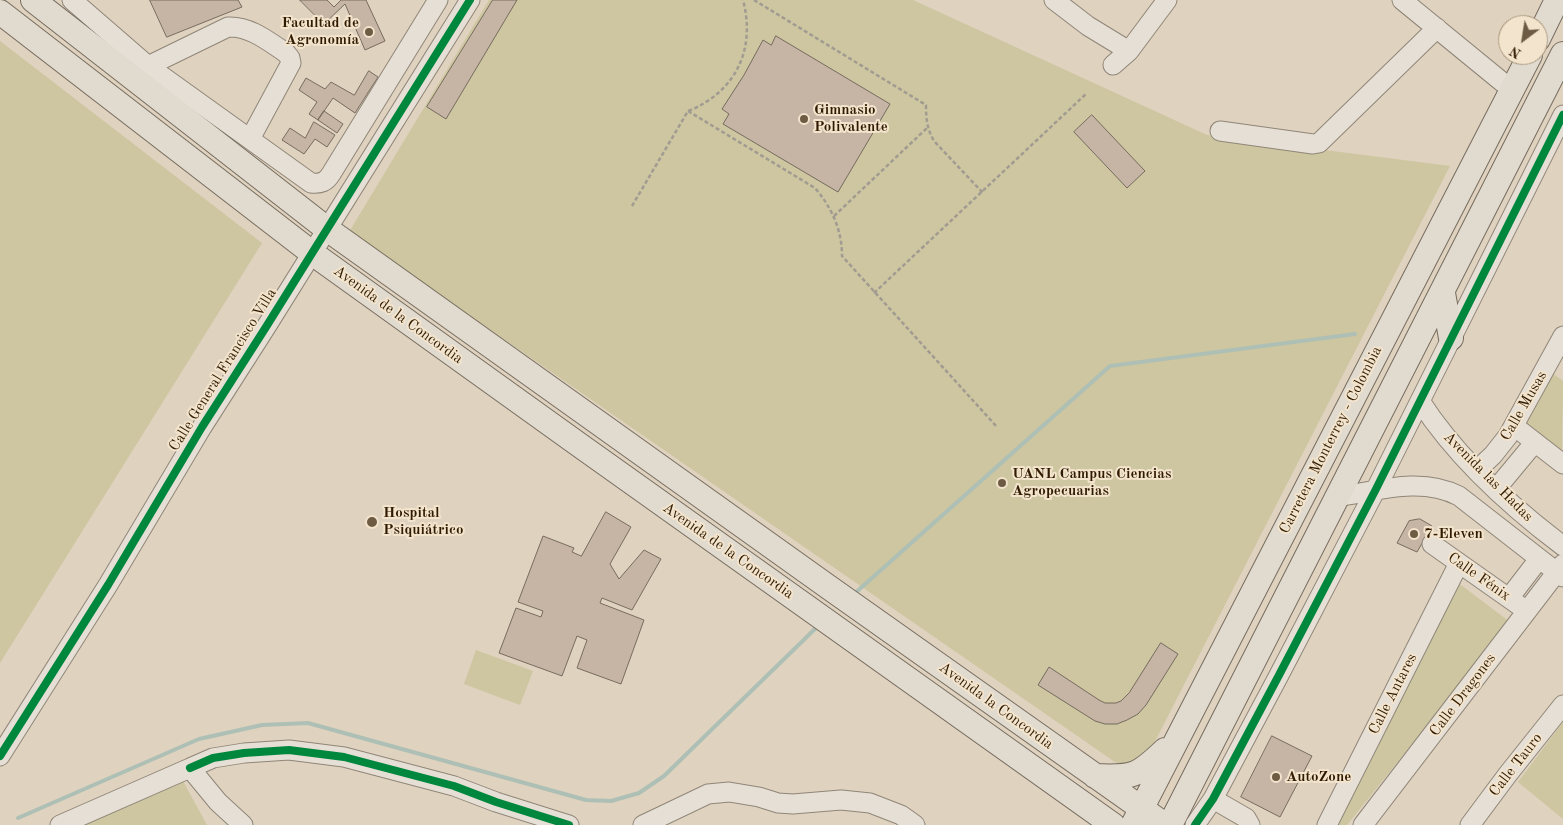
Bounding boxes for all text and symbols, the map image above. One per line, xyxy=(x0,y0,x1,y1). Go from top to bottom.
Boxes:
place label: Facultad de Agronomía xyxy=(281,14,359,49)
north arrow xyxy=(1498,15,1548,65)
marker: Facultad de Agronomía xyxy=(363,26,375,38)
text: N xyxy=(1508,43,1524,61)
place label: Gimnasio Polivalente xyxy=(814,101,888,136)
marker: Gimnasio Polivalente xyxy=(798,113,810,125)
street label: Avenida de la Concordia xyxy=(330,262,466,368)
street label: Calle General Francisco Villa xyxy=(165,285,281,455)
street label: Carretera Monterrey - Colombia xyxy=(1276,343,1386,537)
street label: Calle Musas xyxy=(1497,368,1551,444)
street label: Avenida las Hadas xyxy=(1439,428,1537,526)
place label: UANL Campus Ciencias Agropecuarias xyxy=(1012,465,1171,500)
marker: UANL Campus Ciencias Agropecuarias xyxy=(996,477,1008,489)
street label: Avenida de la Concordia xyxy=(659,499,797,603)
place label: Hospital Psiquiátrico xyxy=(383,504,464,539)
marker: Hospital Psiquiátrico xyxy=(365,515,379,529)
place label: 7-Eleven xyxy=(1424,525,1483,543)
marker: 7-Eleven xyxy=(1408,528,1420,540)
street label: Calle Fénix xyxy=(1444,549,1514,605)
street label: Calle Dragones xyxy=(1426,650,1500,740)
street label: Calle Antares xyxy=(1365,651,1421,737)
street label: Avenida la Concordia xyxy=(935,658,1057,754)
street label: Calle Tauro xyxy=(1486,730,1546,800)
place label: AutoZone xyxy=(1286,768,1351,786)
marker: AutoZone xyxy=(1270,771,1282,783)

